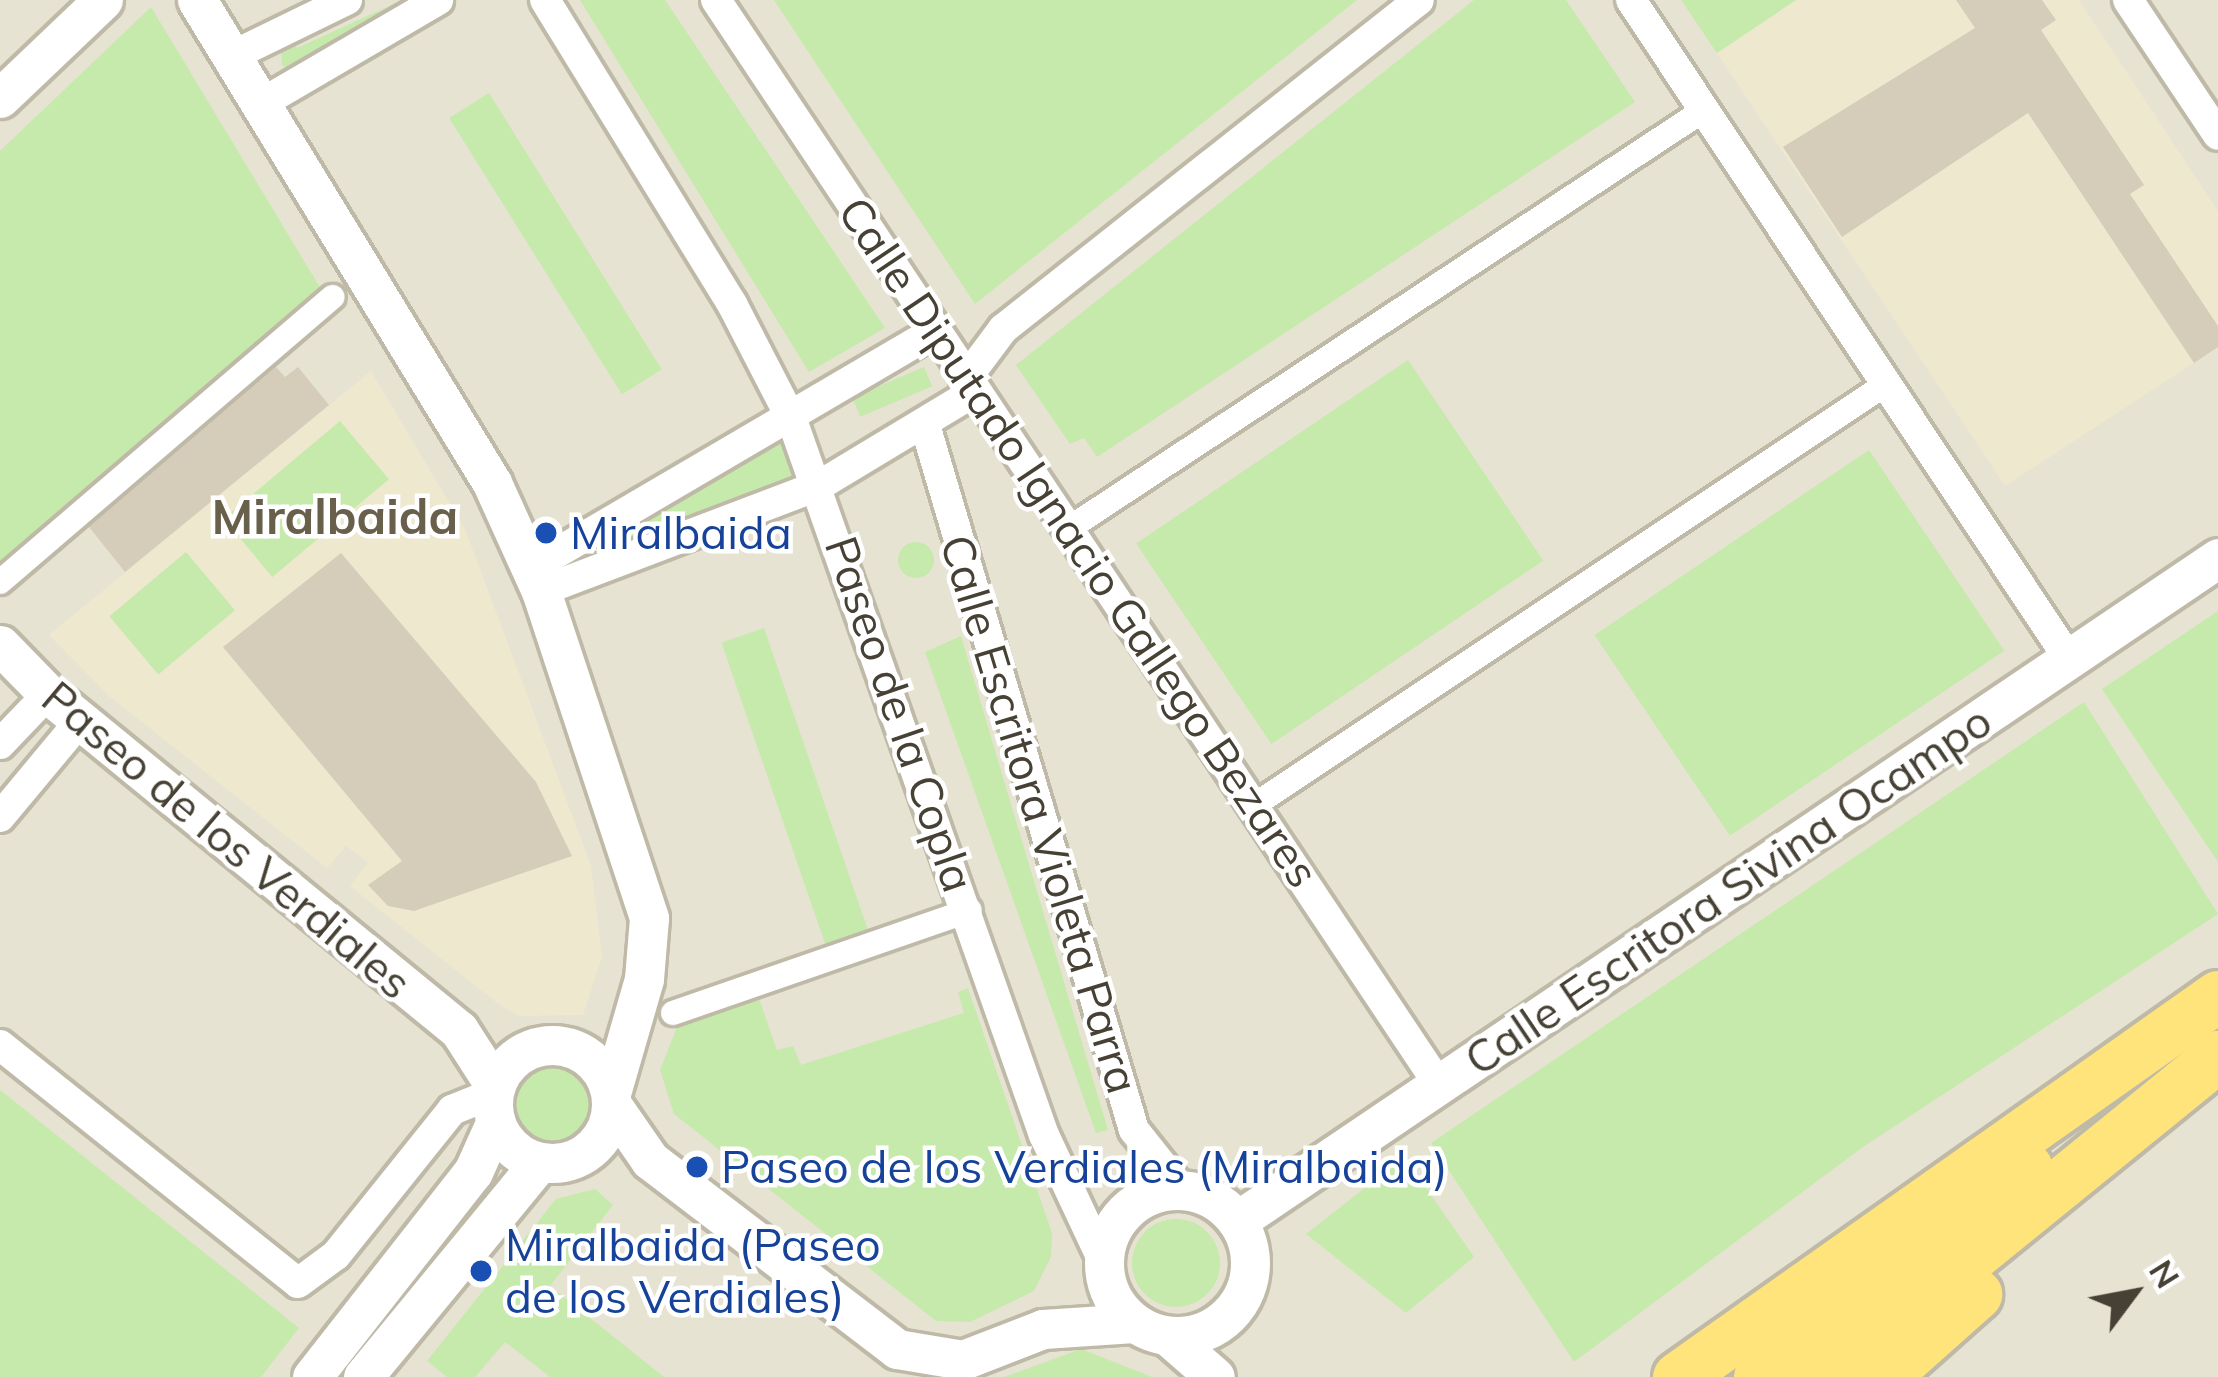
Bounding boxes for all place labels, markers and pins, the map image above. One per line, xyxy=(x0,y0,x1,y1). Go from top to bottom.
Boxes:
place label: Miralbaida xyxy=(570,506,792,560)
marker: Miralbaida xyxy=(533,520,559,546)
place label: Paseo de los Verdiales (Miralbaida) xyxy=(721,1140,1448,1194)
marker: Paseo de los Verdiales (Miralbaida) xyxy=(684,1154,710,1180)
place label: Miralbaida (Paseo de los Verdiales) xyxy=(505,1218,881,1324)
marker: Miralbaida (Paseo de los Verdiales) xyxy=(468,1258,494,1284)

